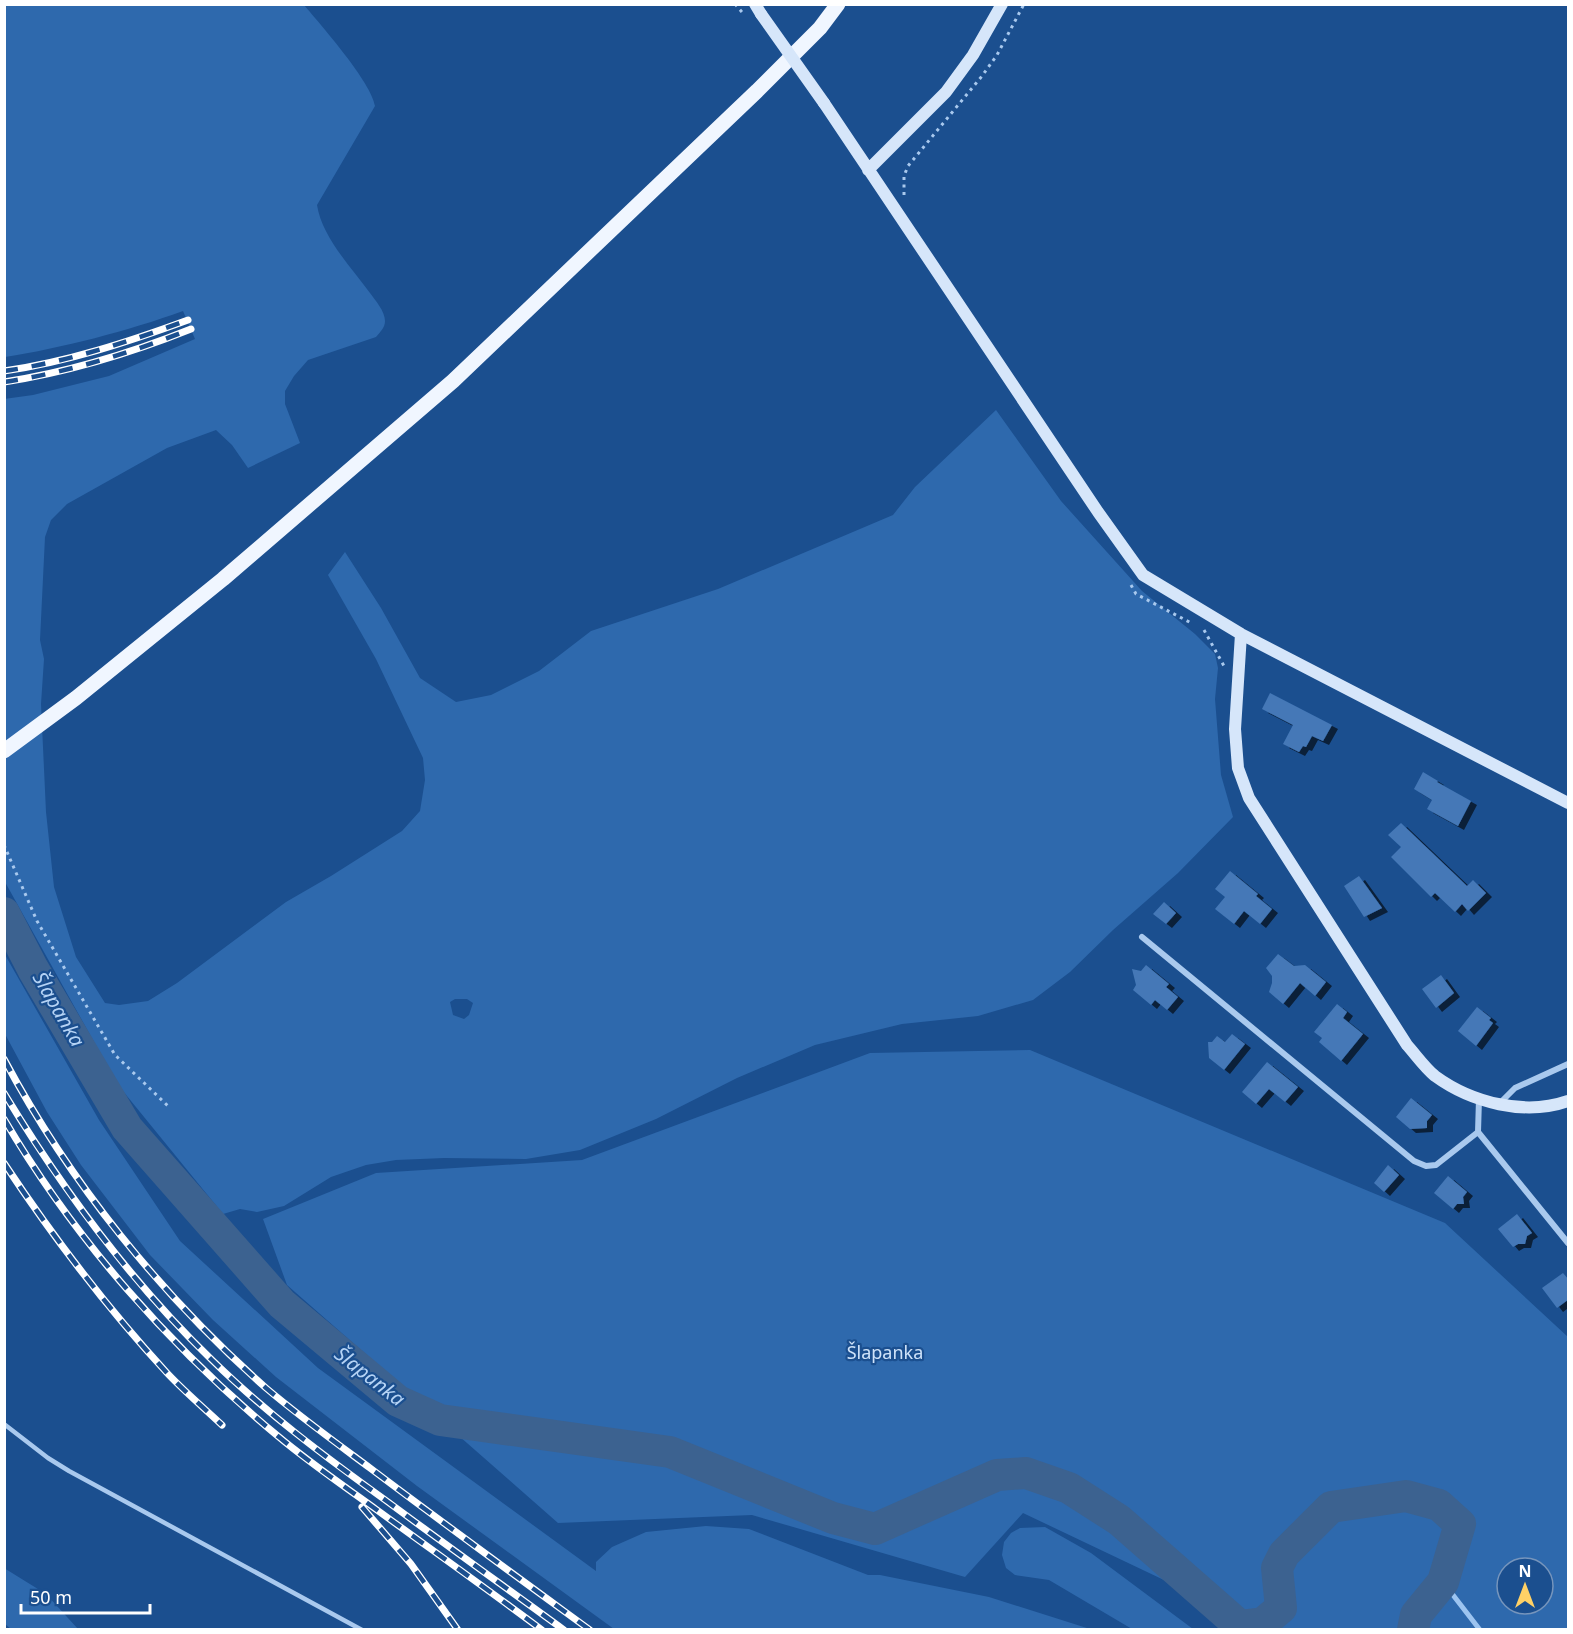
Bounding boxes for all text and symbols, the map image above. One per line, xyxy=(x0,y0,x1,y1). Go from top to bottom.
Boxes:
water label: Šlapanka xyxy=(27,967,91,1051)
water label: Šlapanka xyxy=(329,1340,411,1412)
park label: Šlapanka xyxy=(847,1340,923,1364)
north arrow xyxy=(1495,1556,1555,1616)
text: N xyxy=(1518,1560,1532,1582)
scale bar xyxy=(21,1577,150,1615)
text: 50 m xyxy=(30,1585,72,1609)

